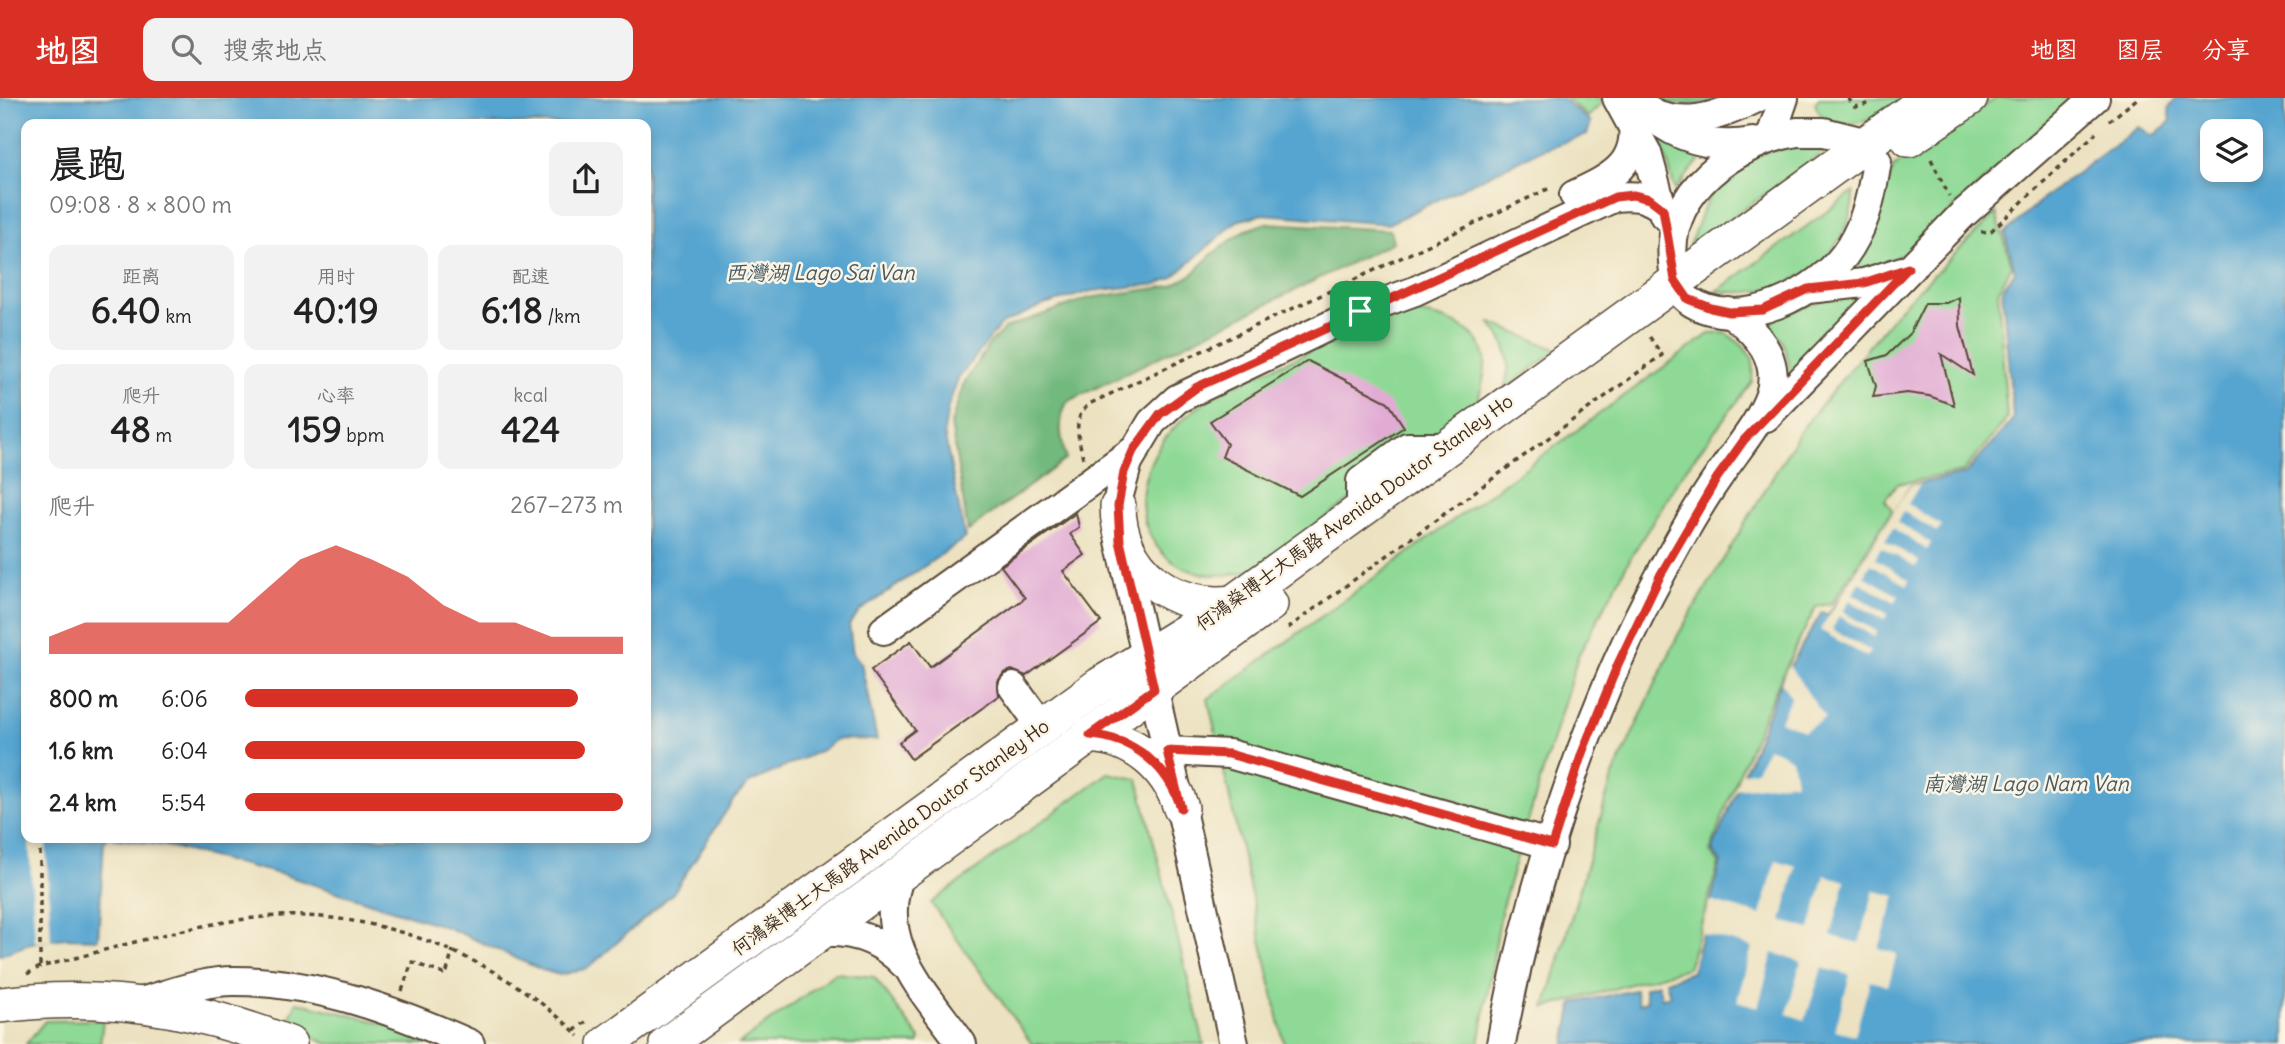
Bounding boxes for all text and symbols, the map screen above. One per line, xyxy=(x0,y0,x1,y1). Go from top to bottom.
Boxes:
search box xyxy=(143,18,633,81)
text: 地图 xyxy=(35,29,101,71)
icon: search xyxy=(167,30,205,68)
text: 搜索地点 xyxy=(223,33,327,66)
text: 地图 xyxy=(2030,34,2078,64)
text: 图层 xyxy=(2116,34,2164,64)
text: 分享 xyxy=(2202,34,2250,64)
map controls xyxy=(2200,119,2263,182)
button: layers xyxy=(2200,119,2263,182)
text: 晨跑 xyxy=(49,140,125,187)
button: share xyxy=(549,142,623,216)
text: 09:08 · 8 × 800 m xyxy=(49,190,232,219)
water label: 西灣湖 Lago Sai Van xyxy=(725,259,916,286)
text: 距离 xyxy=(122,264,160,288)
text: 用时 xyxy=(317,264,355,288)
text: 配速 xyxy=(512,264,550,288)
pin xyxy=(1330,281,1390,341)
text: 6.40 xyxy=(91,288,161,332)
text: 40:19 xyxy=(293,288,379,332)
text: 6:18 xyxy=(481,288,543,332)
icon: arrive xyxy=(1341,292,1379,330)
text: km xyxy=(161,304,192,328)
text: /km xyxy=(543,304,581,328)
text: 爬升 xyxy=(122,383,160,407)
text: 心率 xyxy=(317,383,355,407)
text: kcal xyxy=(514,383,548,407)
street label: 何鴻燊博士大馬路 Avenida Doutor Stanley Ho xyxy=(1190,389,1518,635)
text: 48 xyxy=(111,407,151,451)
text: 159 xyxy=(288,407,342,451)
text: 424 xyxy=(501,407,560,451)
text: m xyxy=(151,423,172,447)
text: bpm xyxy=(342,423,384,447)
text: 267–273 m xyxy=(510,490,623,519)
text: 爬升 xyxy=(49,491,95,520)
text: 800 m xyxy=(49,684,118,713)
text: 6:06 xyxy=(161,684,208,713)
street label: 何鴻燊博士大馬路 Avenida Doutor Stanley Ho xyxy=(726,714,1054,960)
text: 1.6 km xyxy=(49,736,114,765)
text: 6:04 xyxy=(161,736,208,765)
water label: 南灣湖 Lago Nam Van xyxy=(1923,770,2130,797)
text: 2.4 km xyxy=(49,788,117,817)
text: 5:54 xyxy=(161,788,206,817)

